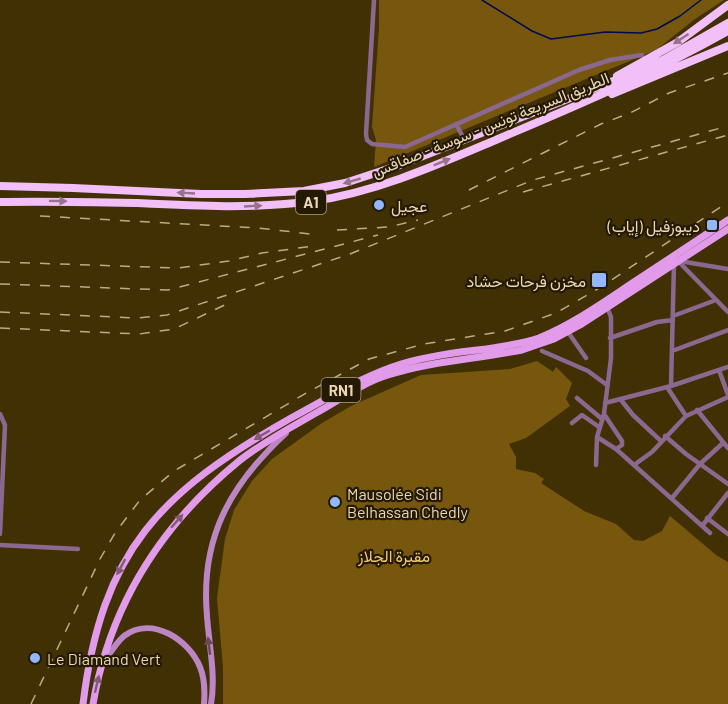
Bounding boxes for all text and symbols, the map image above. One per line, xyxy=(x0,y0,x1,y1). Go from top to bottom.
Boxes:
one-way arrow xyxy=(673,34,689,45)
street label: الطريق السريعة تونس - سوسة - صفاقس xyxy=(368,68,612,182)
one-way arrow xyxy=(433,157,451,166)
one-way arrow xyxy=(343,176,361,186)
one-way arrow xyxy=(177,189,196,198)
road number: A1 xyxy=(296,190,326,214)
place label: عجيل xyxy=(391,196,427,217)
one-way arrow xyxy=(49,197,68,206)
marker: عجيل xyxy=(372,198,386,212)
one-way arrow xyxy=(244,202,263,211)
place label: ديبوزفيل (إياب) xyxy=(607,216,700,237)
marker: ديبوزفيل (إياب) xyxy=(705,218,719,232)
place label: مخزن فرحات حشاد xyxy=(466,271,586,292)
marker: مخزن فرحات حشاد xyxy=(590,271,608,289)
road number: RN1 xyxy=(322,378,360,402)
one-way arrow xyxy=(254,430,270,441)
place label: Mausolée Sidi Belhassan Chedly xyxy=(347,484,468,521)
marker: Mausolée Sidi Belhassan Chedly xyxy=(328,495,342,509)
one-way arrow xyxy=(170,514,183,529)
park label: مقبرة الجلاز xyxy=(357,546,430,567)
one-way arrow xyxy=(116,558,126,575)
one-way arrow xyxy=(205,636,214,655)
place label: Le Diamand Vert xyxy=(47,649,161,668)
marker: Le Diamand Vert xyxy=(28,651,42,665)
one-way arrow xyxy=(93,675,103,694)

